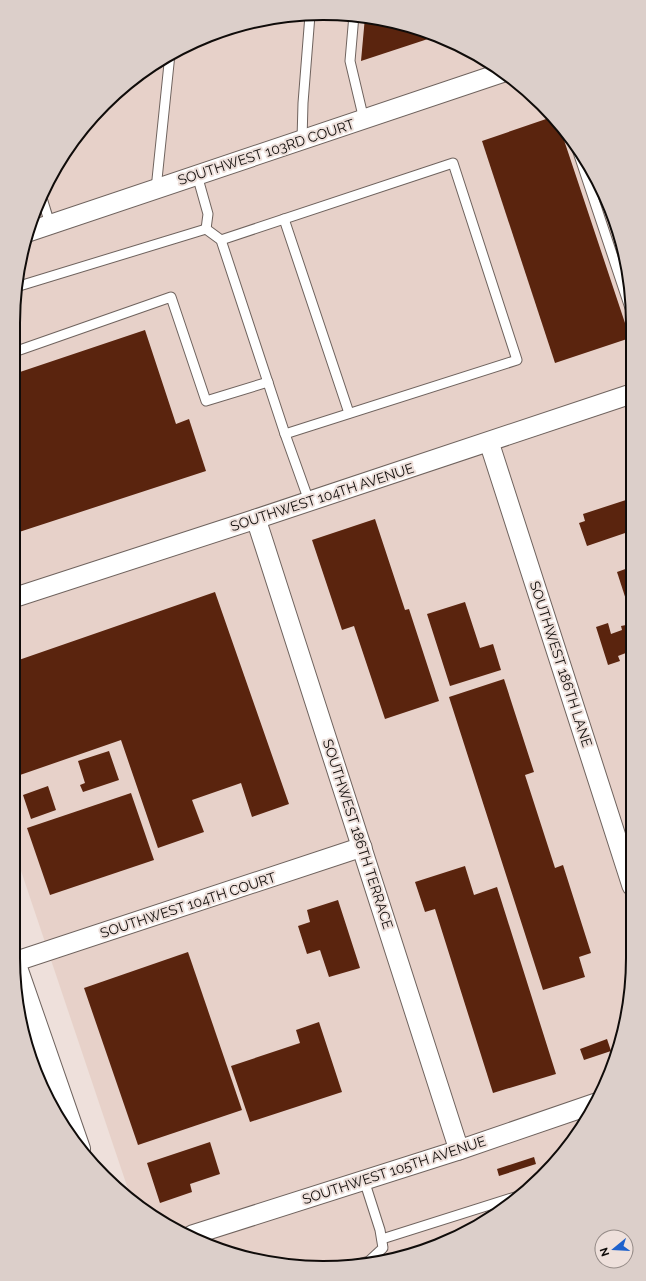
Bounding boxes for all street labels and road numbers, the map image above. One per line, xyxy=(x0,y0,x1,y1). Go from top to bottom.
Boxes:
street label: SOUTHWEST 103RD COURT xyxy=(176,116,357,188)
street label: SOUTHWEST 104TH AVENUE xyxy=(228,460,416,534)
street label: SOUTHWEST 186TH LANE xyxy=(527,579,595,749)
street label: SOUTHWEST 186TH TERRACE xyxy=(320,737,396,931)
street label: SOUTHWEST 104TH COURT xyxy=(98,869,278,941)
street label: SOUTHWEST 105TH AVENUE xyxy=(300,1133,488,1207)

